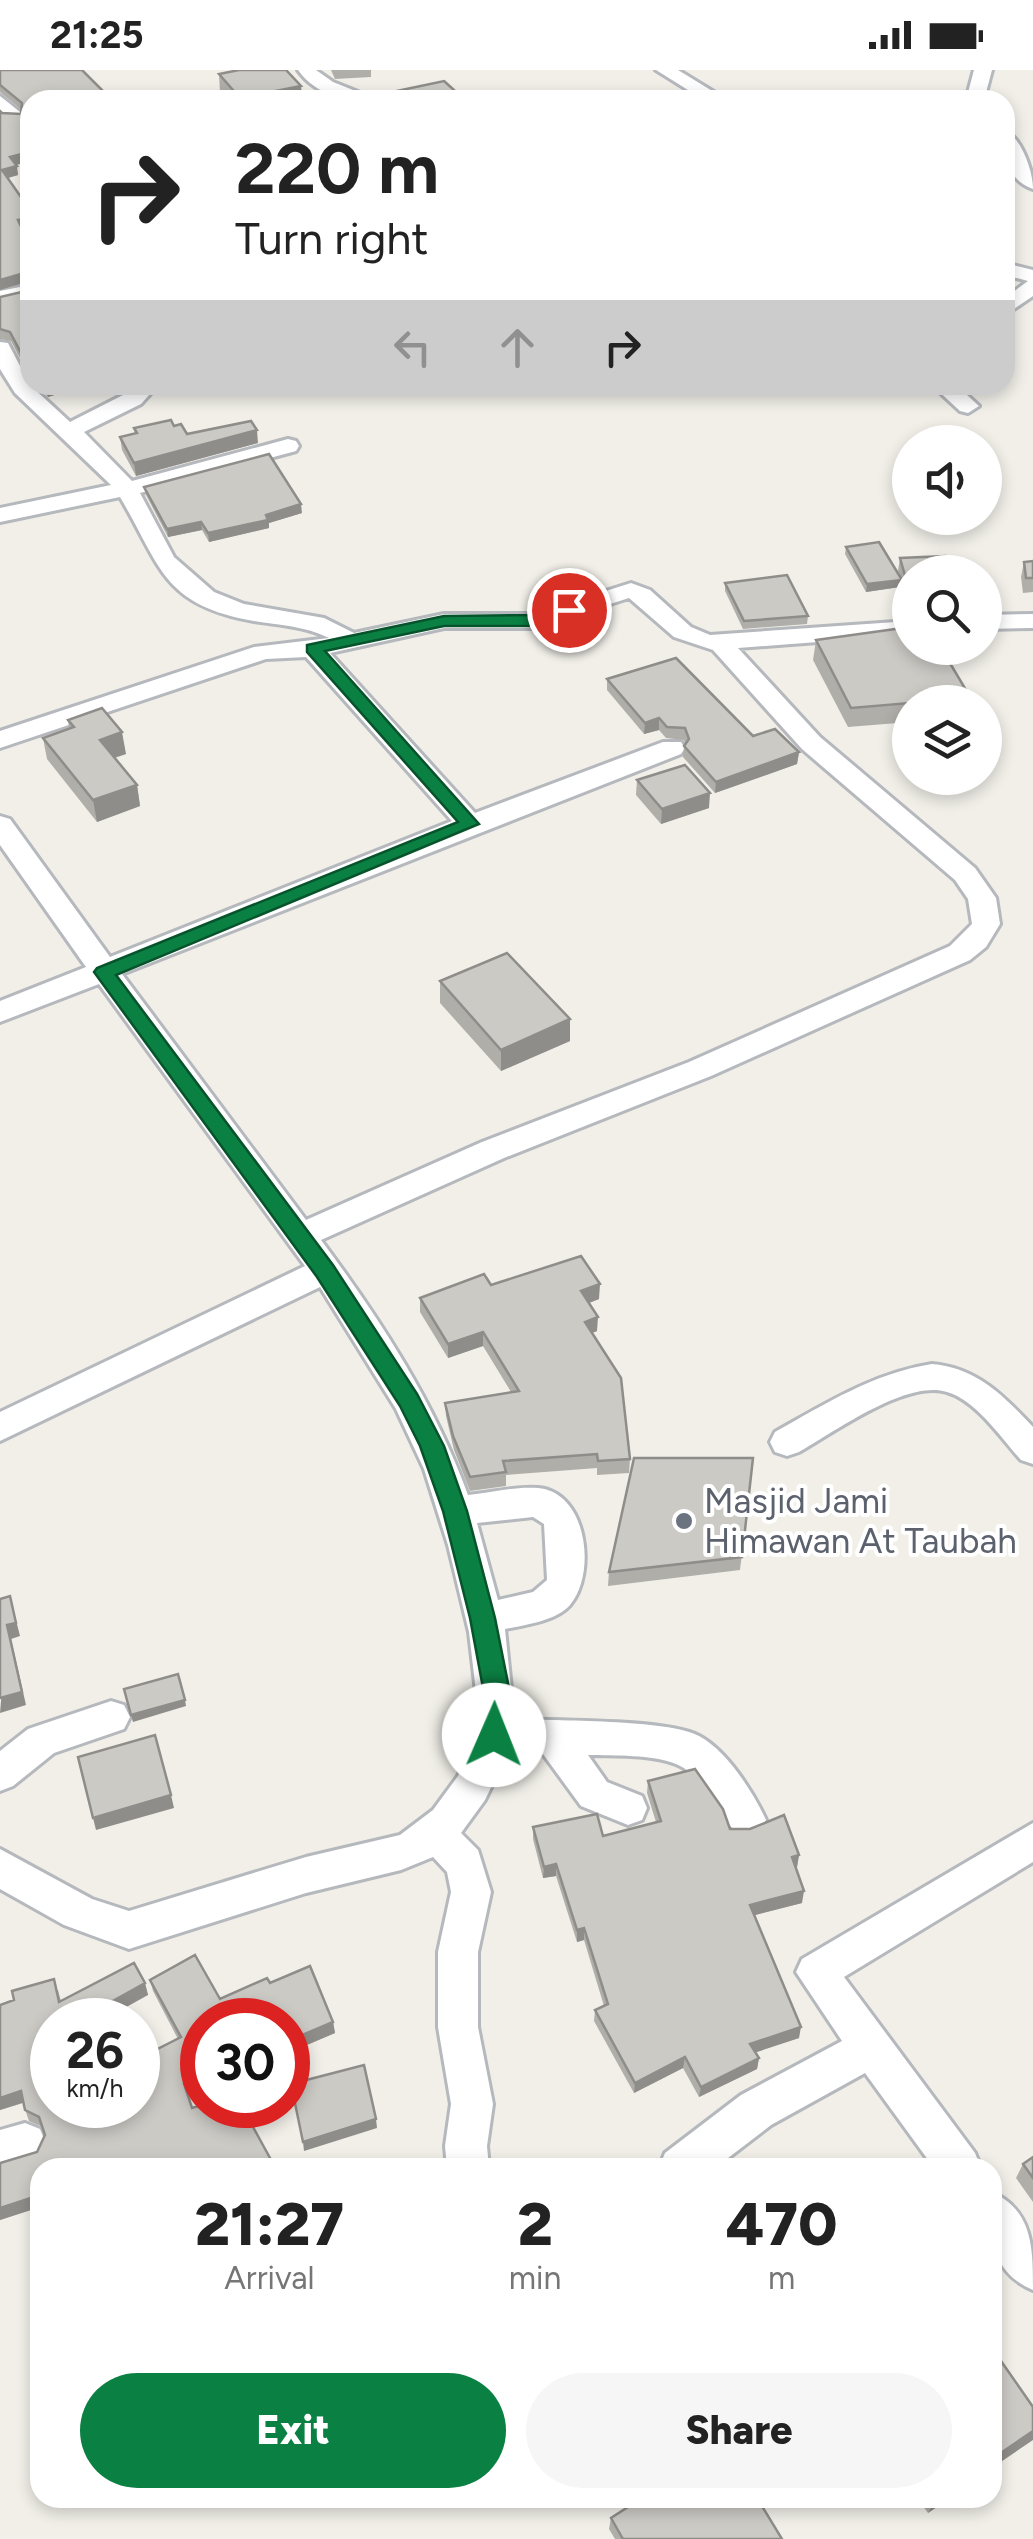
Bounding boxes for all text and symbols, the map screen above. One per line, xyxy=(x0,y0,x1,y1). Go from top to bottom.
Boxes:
text: 21:25 xyxy=(50,12,144,58)
text: 220 m xyxy=(235,126,439,211)
icon: right xyxy=(70,130,200,260)
text: Turn right xyxy=(235,211,428,265)
icon: left xyxy=(385,320,440,375)
icon: ahead xyxy=(490,320,545,375)
icon: right xyxy=(595,320,650,375)
map controls xyxy=(892,425,1002,795)
button: sound xyxy=(892,425,1002,535)
button: search xyxy=(892,555,1002,665)
pin xyxy=(527,568,612,653)
icon: arrive xyxy=(542,583,597,638)
button: layers xyxy=(892,685,1002,795)
place label: Masjid Jami Himawan At Taubah xyxy=(704,1480,1017,1562)
marker: Masjid Jami Himawan At Taubah xyxy=(673,1510,695,1532)
position arrow xyxy=(442,1683,546,1787)
speed limit sign: 30 xyxy=(180,1998,310,2128)
text: 26 xyxy=(66,2020,124,2081)
text: km/h xyxy=(66,2073,124,2103)
text: 21:27 xyxy=(195,2188,344,2260)
text: 2 xyxy=(517,2188,553,2260)
text: 470 xyxy=(726,2188,837,2260)
text: Arrival xyxy=(224,2259,315,2297)
text: min xyxy=(509,2259,561,2297)
text: m xyxy=(768,2259,795,2297)
button: Exit xyxy=(80,2373,506,2488)
button: Share xyxy=(526,2373,952,2488)

